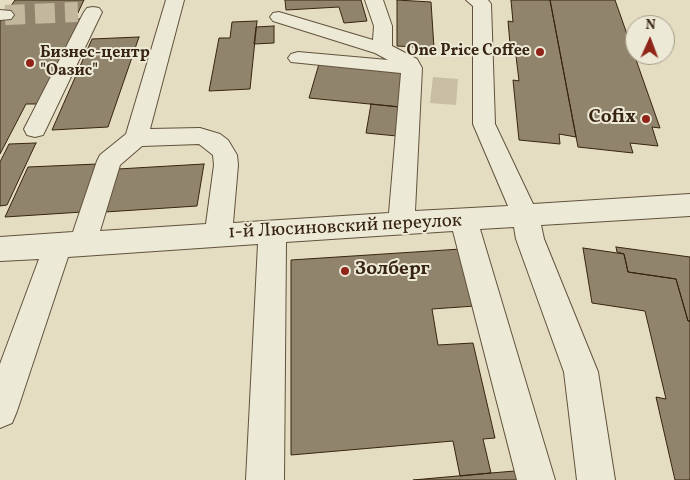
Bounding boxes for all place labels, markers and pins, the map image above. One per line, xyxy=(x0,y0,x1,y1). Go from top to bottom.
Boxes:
place label: One Price Coffee xyxy=(407,42,530,62)
place label: Бизнес-центр "Оазис" xyxy=(40,44,150,82)
marker: One Price Coffee xyxy=(534,46,546,58)
marker: Бизнес-центр "Оазис" xyxy=(24,57,36,69)
place label: Cofix xyxy=(589,108,636,130)
marker: Cofix xyxy=(640,113,652,125)
place label: Золберг xyxy=(355,260,430,282)
marker: Золберг xyxy=(339,265,351,277)

